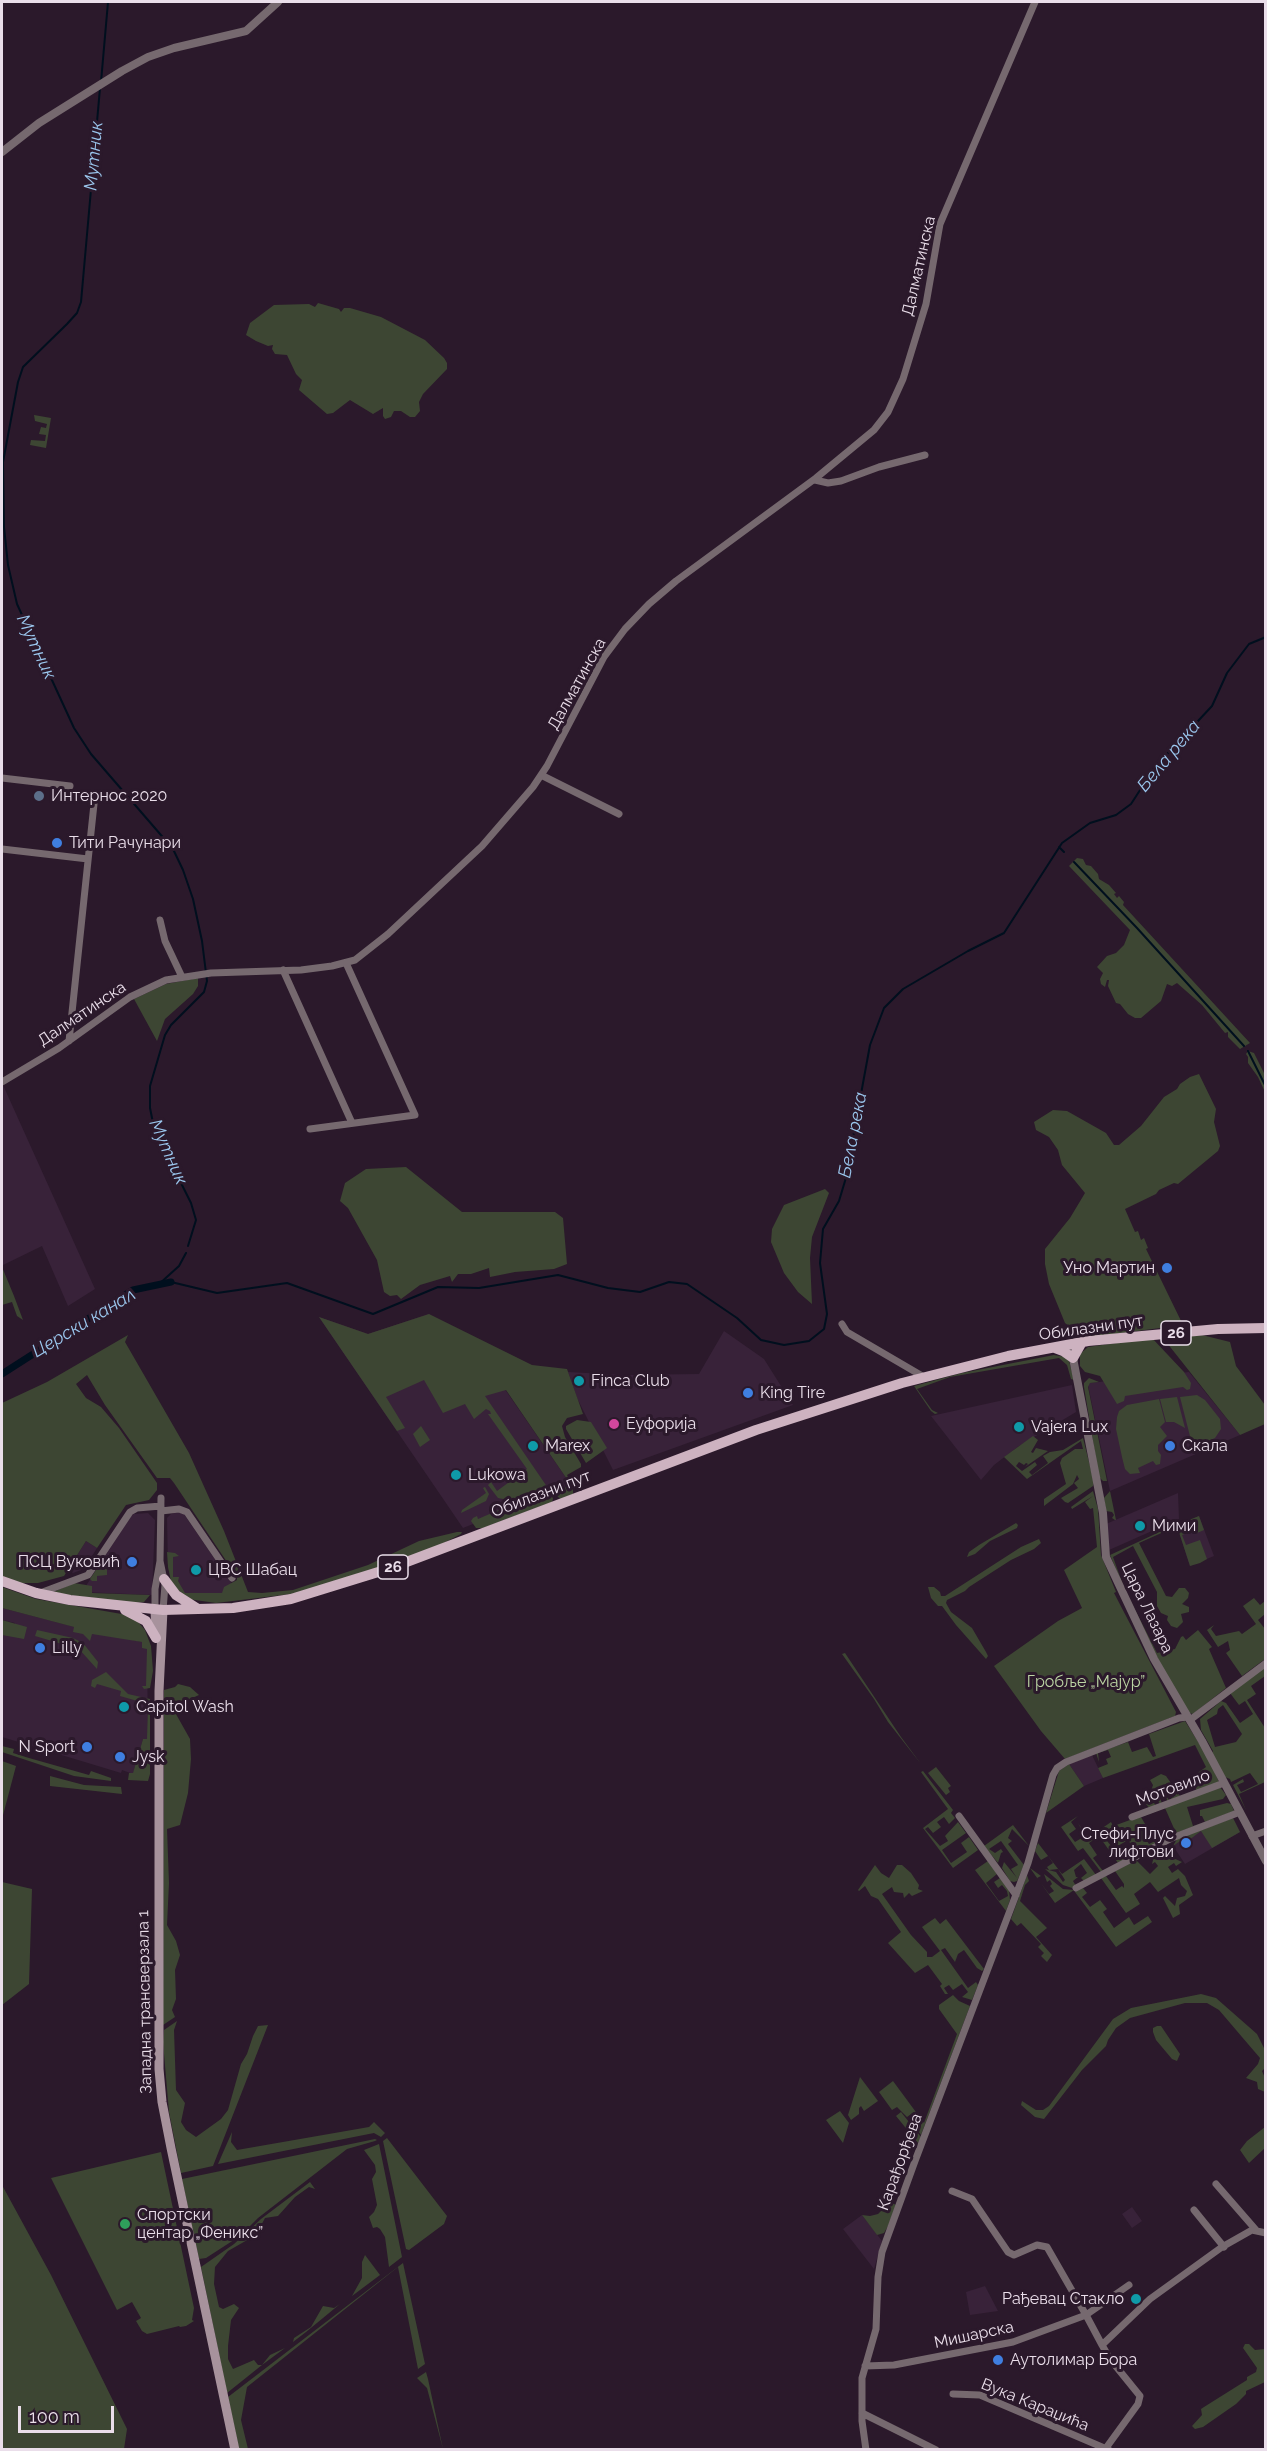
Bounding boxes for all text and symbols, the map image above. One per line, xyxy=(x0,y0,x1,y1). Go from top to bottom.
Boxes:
water label: Мутник xyxy=(80,121,108,191)
street label: Далматинска xyxy=(898,214,940,318)
water label: Мутник xyxy=(12,611,60,683)
street label: Далматинска xyxy=(544,635,610,733)
water label: Бела река xyxy=(1133,716,1205,796)
place label: Интернос 2020 xyxy=(51,786,167,806)
marker: Интернос 2020 xyxy=(32,789,46,803)
place label: Тити Рачунари xyxy=(69,833,181,853)
marker: Тити Рачунари xyxy=(50,836,64,850)
street label: Далматинска xyxy=(34,978,130,1050)
water label: Бела река xyxy=(834,1090,872,1180)
water label: Мутник xyxy=(144,1116,192,1188)
place label: Уно Мартин xyxy=(1063,1258,1155,1278)
marker: Уно Мартин xyxy=(1160,1261,1174,1275)
water label: Церски канал xyxy=(28,1284,140,1362)
street label: Обилазни пут xyxy=(1038,1311,1144,1345)
road number: 26 xyxy=(1161,1321,1191,1345)
place label: Finca Club xyxy=(591,1371,670,1391)
marker: Finca Club xyxy=(572,1374,586,1388)
place label: King Tire xyxy=(760,1383,825,1403)
marker: King Tire xyxy=(741,1386,755,1400)
place label: Еуфорија xyxy=(626,1414,696,1434)
marker: Еуфорија xyxy=(607,1417,621,1431)
place label: Vajera Lux xyxy=(1031,1417,1108,1437)
marker: Vajera Lux xyxy=(1012,1420,1026,1434)
place label: Marex xyxy=(545,1436,590,1456)
place label: Скала xyxy=(1182,1436,1228,1456)
marker: Marex xyxy=(526,1439,540,1453)
marker: Скала xyxy=(1163,1439,1177,1453)
place label: Lukowa xyxy=(468,1465,526,1485)
street label: Обилазни пут xyxy=(489,1466,593,1522)
marker: Lukowa xyxy=(449,1468,463,1482)
place label: Мими xyxy=(1152,1516,1196,1536)
marker: Мими xyxy=(1133,1519,1147,1533)
place label: ПСЦ Вуковић xyxy=(18,1552,120,1572)
marker: ПСЦ Вуковић xyxy=(125,1555,139,1569)
road number: 26 xyxy=(378,1555,408,1579)
place label: ЦВС Шабац xyxy=(208,1560,297,1580)
street label: Цара Лазара xyxy=(1117,1560,1177,1656)
marker: ЦВС Шабац xyxy=(189,1563,203,1577)
place label: Lilly xyxy=(52,1638,82,1658)
marker: Lilly xyxy=(33,1641,47,1655)
park label: Гробље „Мајур” xyxy=(1027,1672,1145,1692)
place label: Capitol Wash xyxy=(136,1697,234,1717)
marker: Capitol Wash xyxy=(117,1700,131,1714)
place label: N Sport xyxy=(18,1737,75,1757)
marker: N Sport xyxy=(80,1740,94,1754)
place label: Jysk xyxy=(132,1747,164,1767)
marker: Jysk xyxy=(113,1750,127,1764)
street label: Мотовило xyxy=(1133,1766,1213,1810)
place label: Стефи-Плус лифтови xyxy=(1081,1824,1174,1862)
marker: Стефи-Плус лифтови xyxy=(1179,1836,1193,1850)
street label: Западна трансверзала 1 xyxy=(134,1910,156,2094)
street label: Карађорђева xyxy=(874,2111,926,2213)
place label: Спортски центар „Феникс” xyxy=(137,2205,263,2243)
marker: Спортски центар „Феникс” xyxy=(118,2217,132,2231)
place label: Рађевац Стакло xyxy=(1002,2289,1124,2309)
marker: Рађевац Стакло xyxy=(1129,2292,1143,2306)
street label: Мишарска xyxy=(933,2317,1015,2353)
place label: Аутолимар Бора xyxy=(1010,2350,1137,2370)
marker: Аутолимар Бора xyxy=(991,2353,1005,2367)
street label: Вука Караџића xyxy=(978,2375,1092,2435)
scale bar xyxy=(21,2394,117,2432)
text: 100 m xyxy=(29,2406,80,2427)

